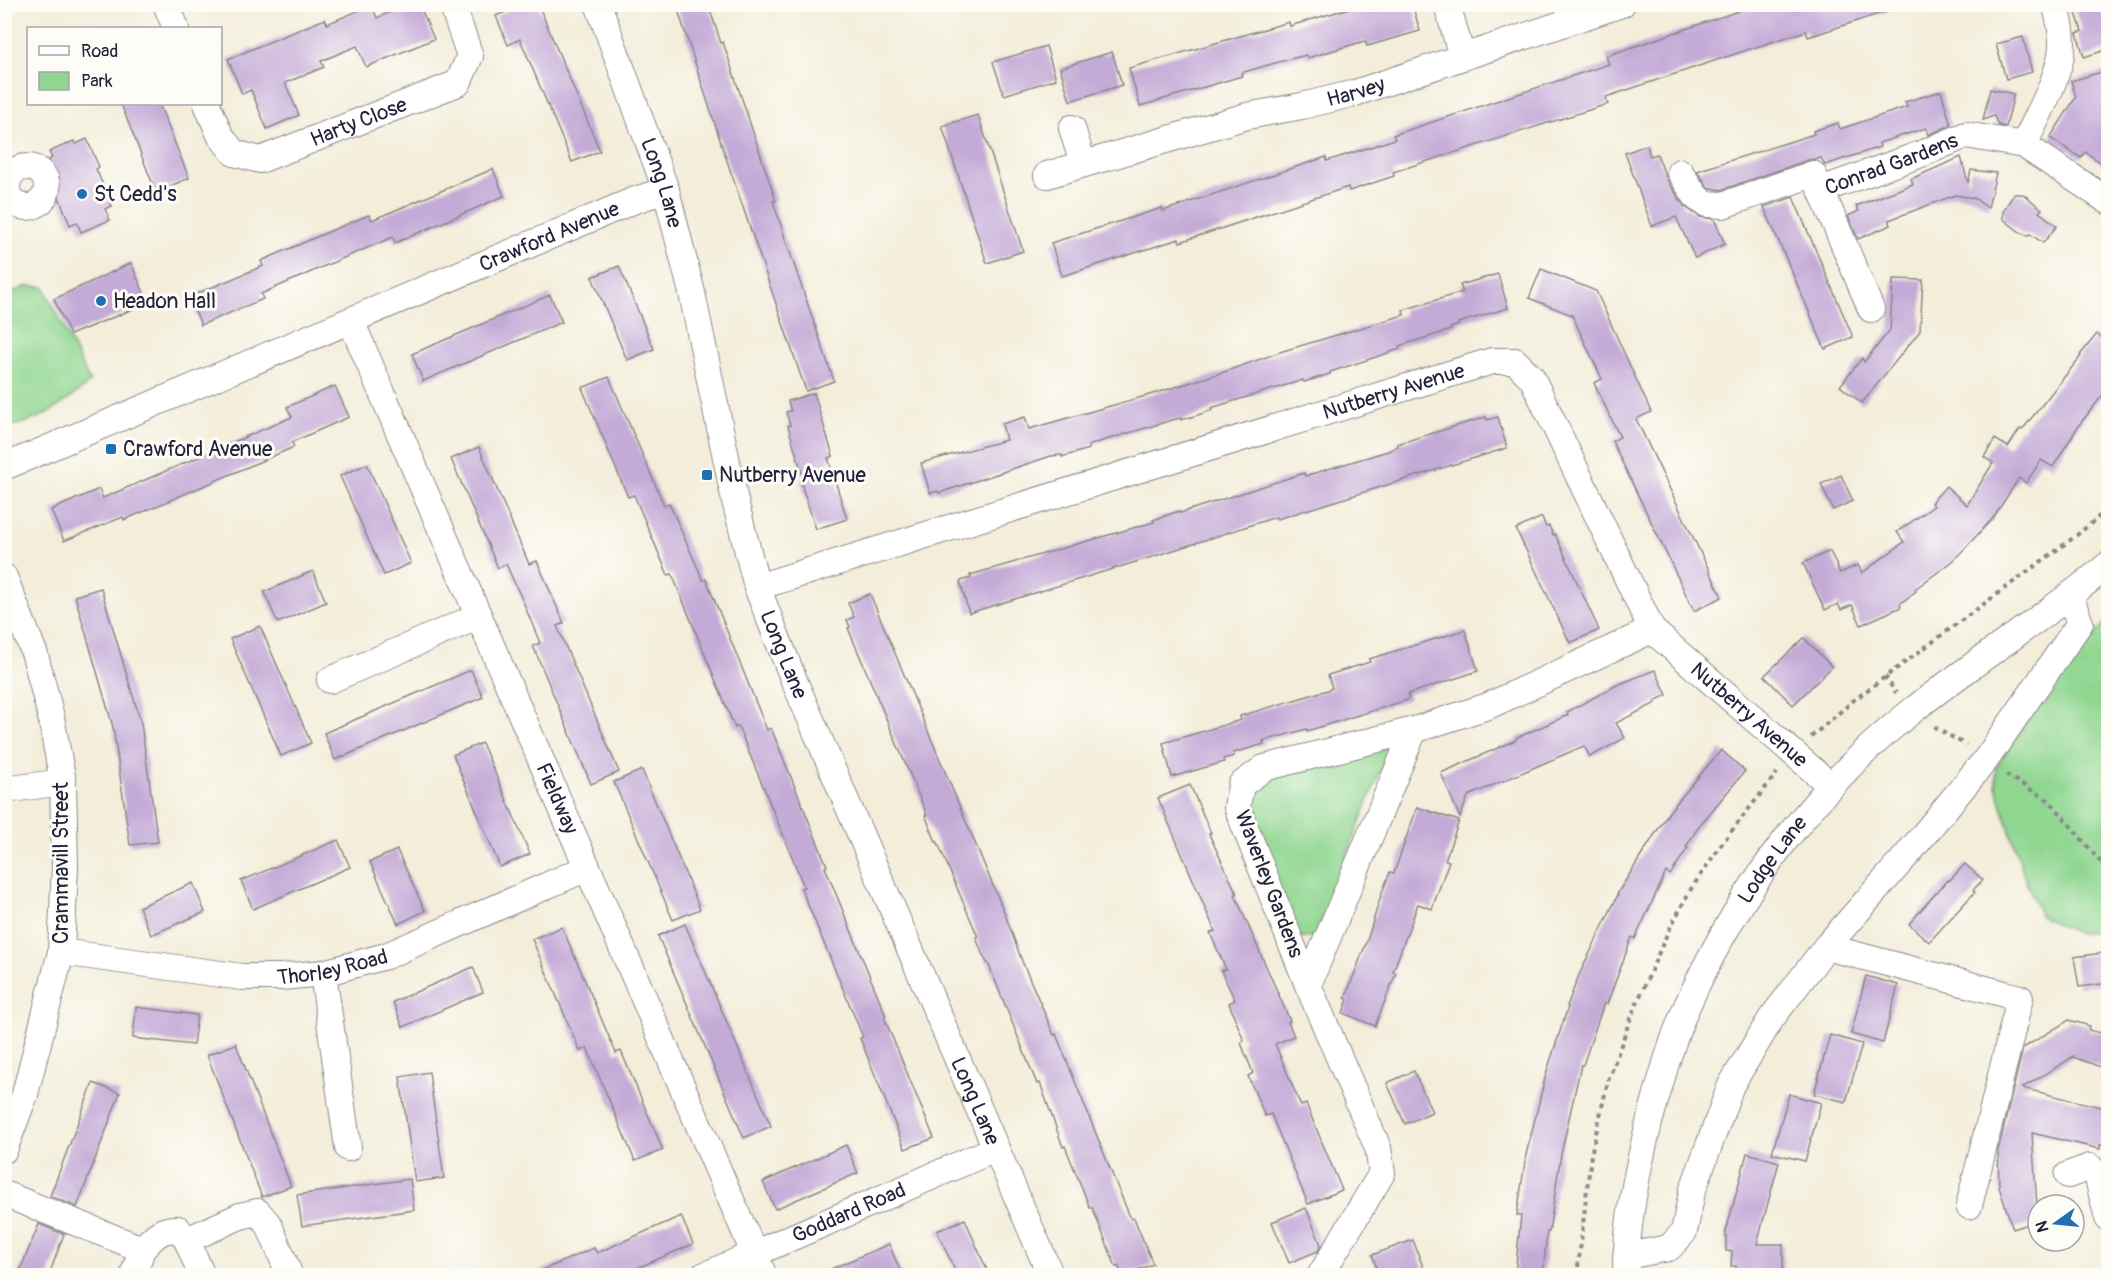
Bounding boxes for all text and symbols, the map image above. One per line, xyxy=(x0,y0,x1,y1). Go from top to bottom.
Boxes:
legend xyxy=(27,27,222,105)
text: Road xyxy=(81,40,118,63)
text: Park xyxy=(81,70,113,93)
street label: Harvey xyxy=(1324,70,1388,113)
street label: Harty Close xyxy=(306,90,411,153)
street label: Conrad Gardens xyxy=(1821,126,1962,201)
street label: Long Lane xyxy=(635,134,689,231)
place label: St Cedd's xyxy=(94,181,177,208)
marker: St Cedd's xyxy=(75,187,89,201)
street label: Crawford Avenue xyxy=(475,194,624,278)
place label: Headon Hall xyxy=(113,288,216,315)
marker: Headon Hall xyxy=(94,294,108,308)
street label: Nutberry Avenue xyxy=(1319,357,1468,426)
place label: Crawford Avenue xyxy=(123,436,273,463)
marker: Crawford Avenue xyxy=(104,442,118,456)
place label: Nutberry Avenue xyxy=(719,462,867,489)
marker: Nutberry Avenue xyxy=(700,468,714,482)
street label: Long Lane xyxy=(754,606,814,704)
street label: Nutberry Avenue xyxy=(1685,656,1814,774)
street label: Fieldway xyxy=(530,759,585,838)
street label: Crammavill Street xyxy=(48,781,75,944)
street label: Waverley Gardens xyxy=(1228,806,1310,962)
street label: Lodge Lane xyxy=(1731,810,1813,909)
street label: Thorley Road xyxy=(276,943,391,991)
street label: Long Lane xyxy=(945,1053,1007,1150)
street label: Goddard Road xyxy=(788,1176,910,1249)
north arrow xyxy=(2026,1193,2086,1253)
text: N xyxy=(2031,1219,2054,1234)

